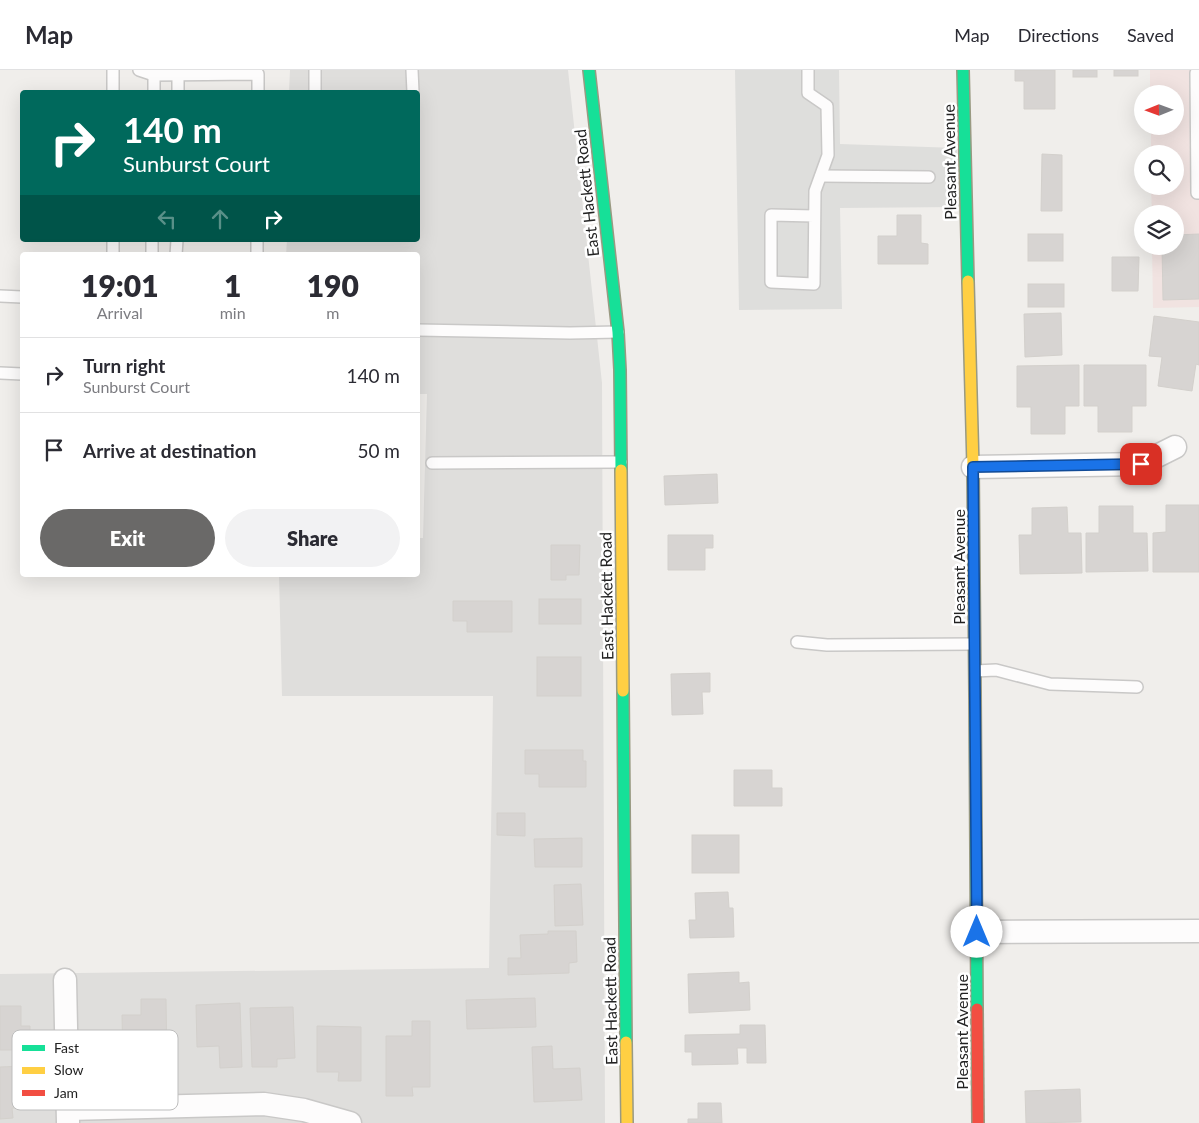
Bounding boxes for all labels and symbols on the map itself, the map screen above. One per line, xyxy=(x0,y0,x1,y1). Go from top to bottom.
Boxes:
north arrow xyxy=(1134,85,1184,135)
street label: Pleasant Avenue xyxy=(938,104,960,220)
street label: East Hackett Road xyxy=(570,128,602,258)
pin xyxy=(1120,443,1162,485)
street label: Pleasant Avenue xyxy=(949,509,968,625)
street label: East Hackett Road xyxy=(595,532,617,660)
position arrow xyxy=(950,905,1002,957)
street label: East Hackett Road xyxy=(599,937,621,1065)
street label: Pleasant Avenue xyxy=(952,974,971,1090)
legend xyxy=(12,1030,178,1110)
text: Fast xyxy=(54,1039,79,1056)
text: Slow xyxy=(54,1061,84,1078)
text: Jam xyxy=(54,1084,78,1101)

